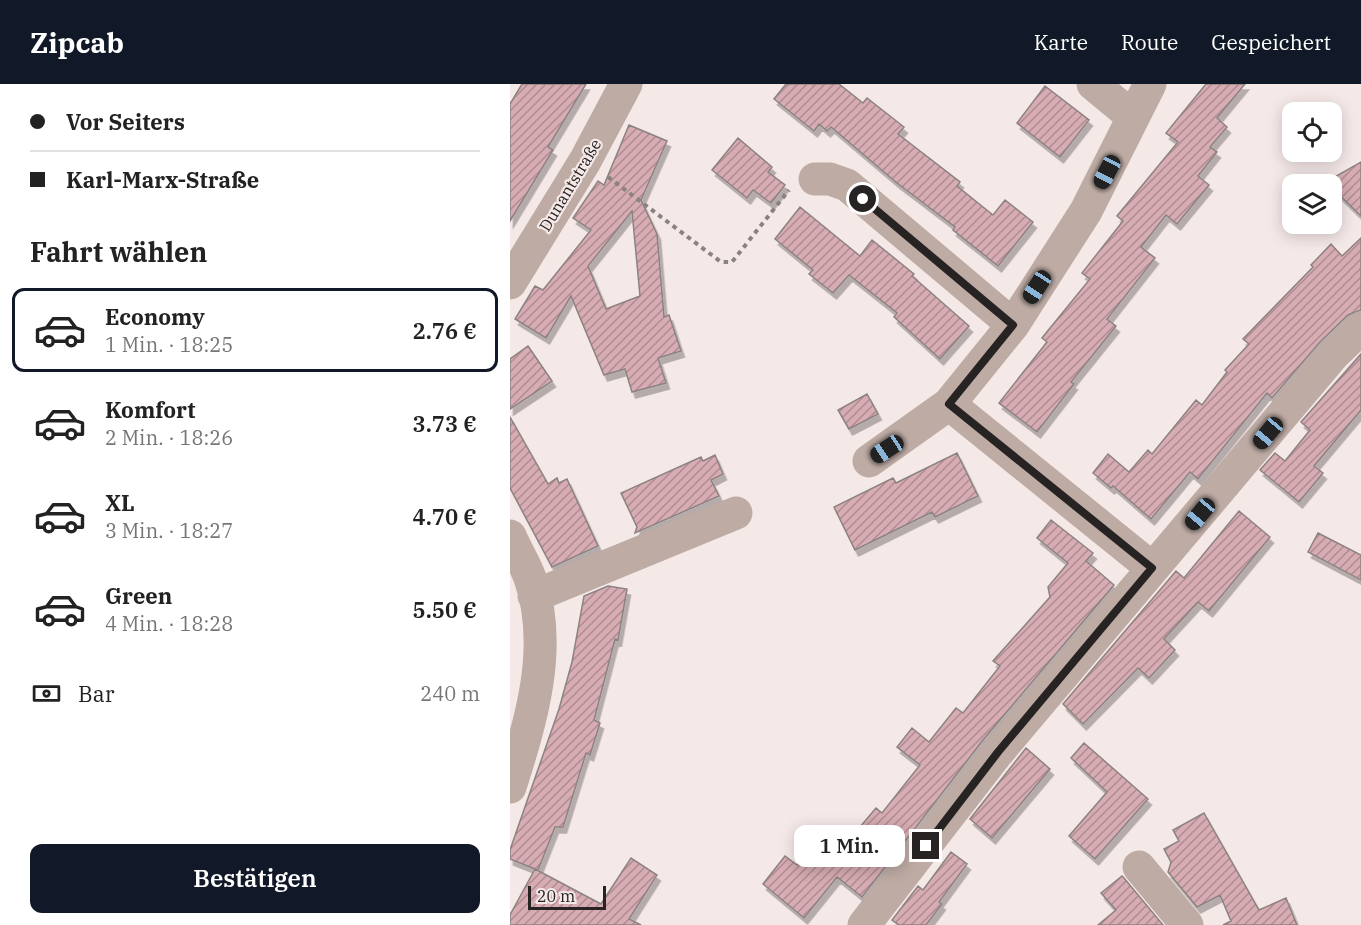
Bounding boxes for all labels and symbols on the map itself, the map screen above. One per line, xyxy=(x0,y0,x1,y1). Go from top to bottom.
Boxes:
street label: Dunantstraße xyxy=(535,135,605,235)
car xyxy=(1091,152,1123,192)
route start xyxy=(849,185,876,212)
car xyxy=(1020,267,1054,307)
car xyxy=(1250,413,1286,453)
car xyxy=(867,432,907,466)
car xyxy=(1182,494,1218,534)
callout: 1 Min. xyxy=(794,825,905,867)
route end xyxy=(912,832,939,859)
scale bar xyxy=(528,883,606,910)

